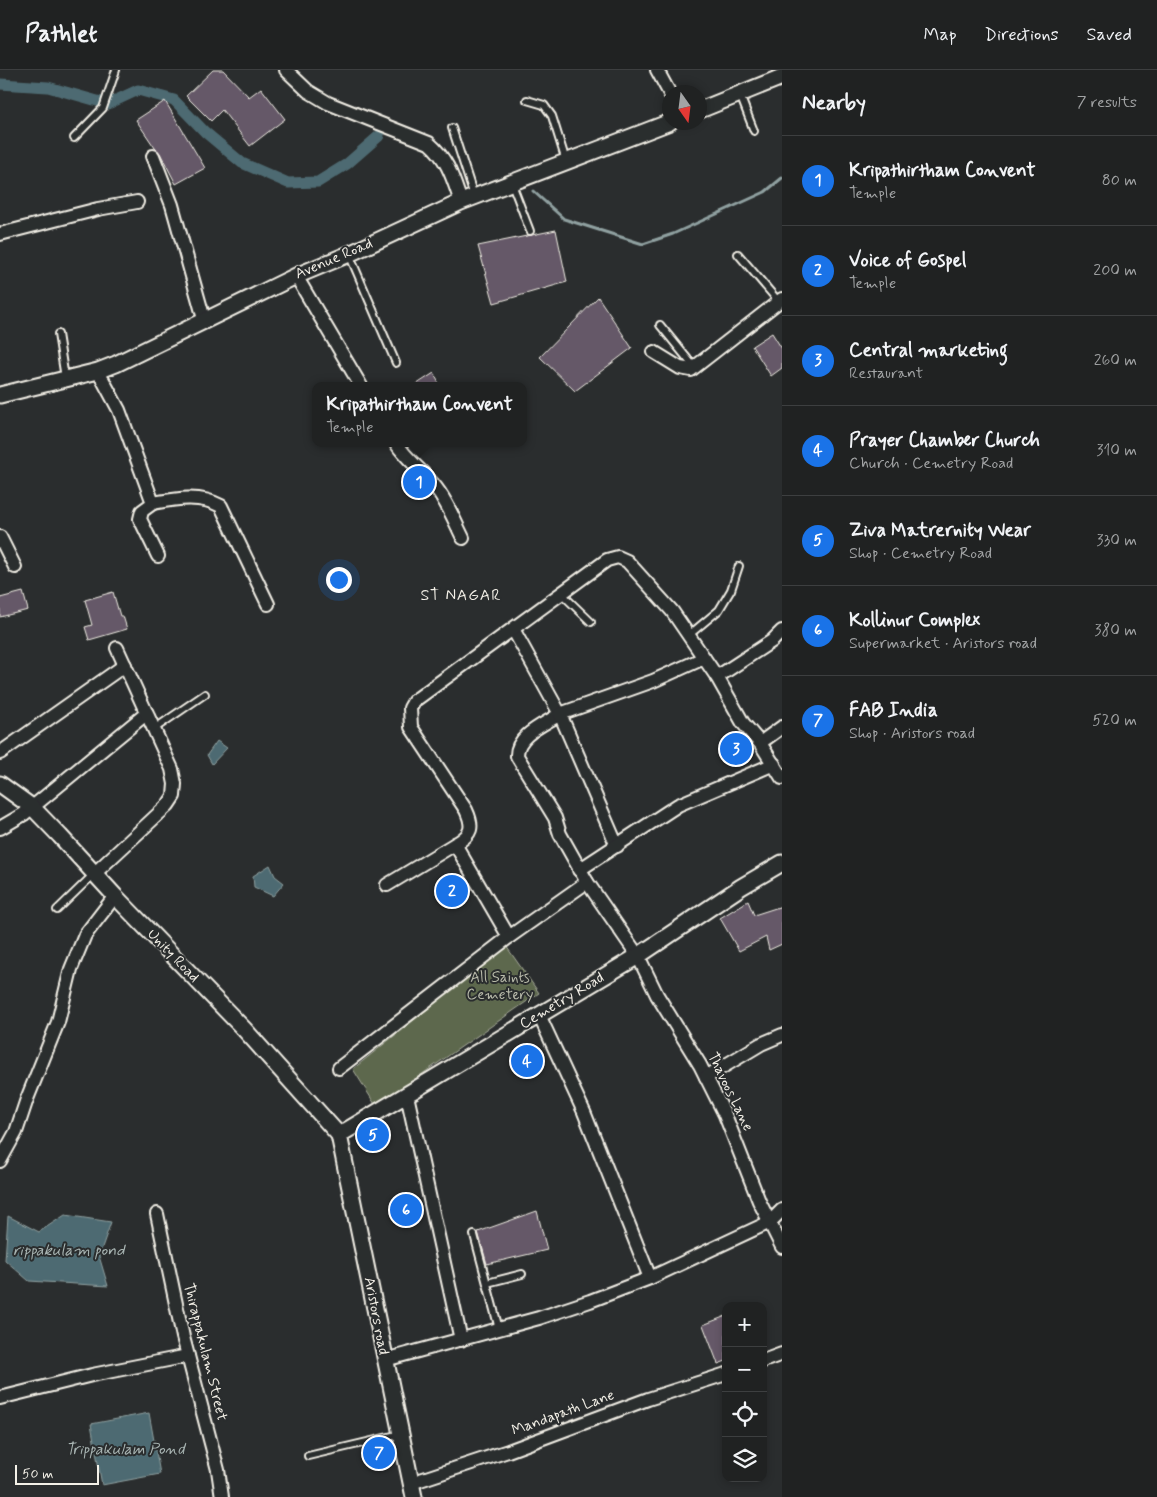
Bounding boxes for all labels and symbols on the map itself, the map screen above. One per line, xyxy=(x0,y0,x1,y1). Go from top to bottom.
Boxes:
north arrow xyxy=(662,85,707,130)
street label: Avenue Road xyxy=(292,234,376,284)
pin: 1 xyxy=(403,463,435,501)
your location xyxy=(326,567,352,593)
district label: ST NAGAR xyxy=(420,585,502,606)
pin: 3 xyxy=(720,730,752,768)
pin: 2 xyxy=(436,872,468,910)
street label: Unity Road xyxy=(142,925,204,987)
park label: All Saints Cemetery xyxy=(467,968,534,1005)
street label: Cemetry Road xyxy=(516,968,608,1034)
pin: 4 xyxy=(511,1042,543,1080)
street label: Thavoos Lane xyxy=(702,1049,758,1135)
pin: 5 xyxy=(357,1116,389,1154)
pin: 6 xyxy=(390,1191,422,1229)
water label: rippakulam pond xyxy=(13,1240,126,1261)
street label: Aristors road xyxy=(359,1275,393,1357)
street label: Thirappakulam Street xyxy=(178,1281,232,1423)
street label: Mandapath Lane xyxy=(509,1385,617,1441)
pin: 7 xyxy=(363,1434,395,1472)
water label: Trippakulam Pond xyxy=(65,1439,186,1460)
scale bar xyxy=(15,1462,99,1485)

